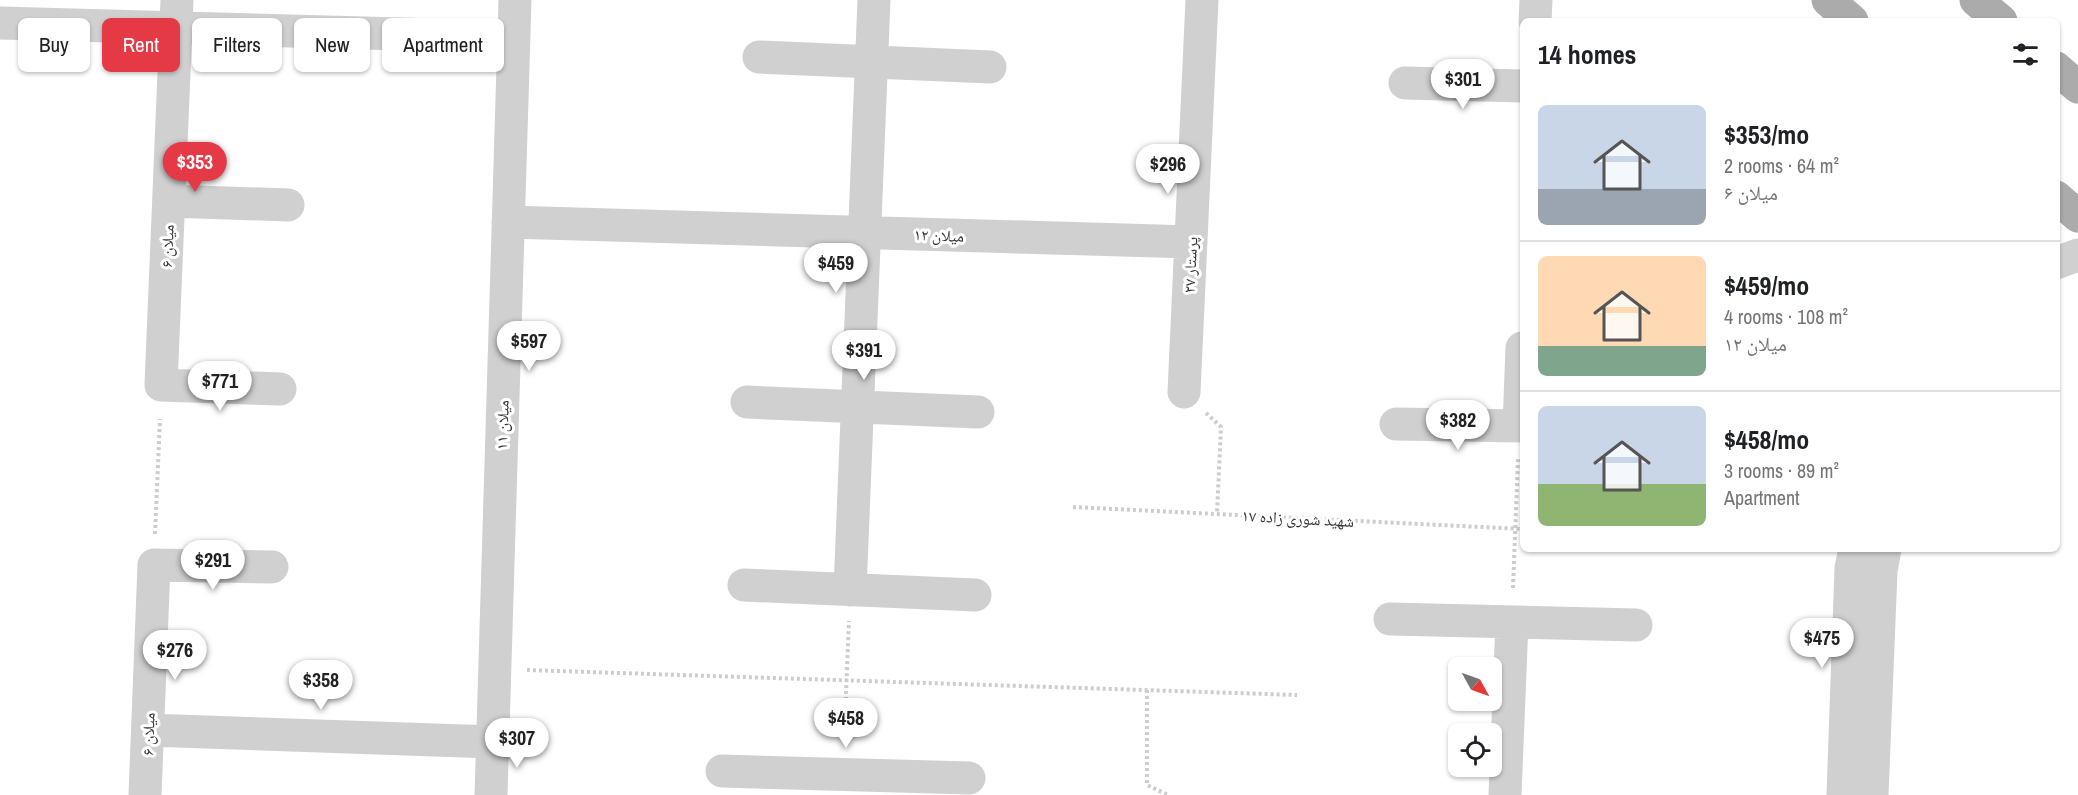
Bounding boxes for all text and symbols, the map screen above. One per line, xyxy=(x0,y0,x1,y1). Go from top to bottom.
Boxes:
chip: Buy xyxy=(18,18,90,72)
chip: Rent xyxy=(102,18,180,72)
chip: Filters xyxy=(192,18,282,72)
chip: New xyxy=(294,18,370,72)
chip: Apartment xyxy=(382,18,504,72)
text: 14 homes xyxy=(1538,37,1636,72)
icon: filters xyxy=(2009,38,2042,71)
pin: $301 xyxy=(1427,59,1499,110)
text: $301 xyxy=(1445,65,1481,92)
text: $353/mo xyxy=(1724,117,1809,152)
icon: home xyxy=(1586,129,1658,201)
pin: $353 xyxy=(159,142,231,193)
pin: $296 xyxy=(1132,144,1204,195)
text: $353 xyxy=(177,148,213,175)
text: $296 xyxy=(1150,150,1186,177)
text: 2 rooms · 64 m² xyxy=(1724,152,1839,179)
text: میلان ۶ xyxy=(1724,179,1778,206)
street label: میلان ۱۲ xyxy=(914,223,964,247)
street label: میلان ۶ xyxy=(155,224,179,268)
street label: پرستار ۲۷ xyxy=(1178,236,1202,294)
pin: $459 xyxy=(800,243,872,294)
text: $459 xyxy=(818,249,854,276)
text: $459/mo xyxy=(1724,268,1809,303)
icon: home xyxy=(1586,280,1658,352)
text: 4 rooms · 108 m² xyxy=(1724,303,1848,330)
pin: $597 xyxy=(493,321,565,372)
text: $597 xyxy=(511,327,547,354)
pin: $391 xyxy=(828,330,900,381)
text: میلان ۱۲ xyxy=(1724,330,1787,357)
text: $391 xyxy=(846,336,882,363)
pin: $771 xyxy=(184,361,256,412)
text: $771 xyxy=(202,367,238,394)
street label: میلان ۱۱ xyxy=(490,400,514,450)
pin: $382 xyxy=(1422,400,1494,451)
text: $382 xyxy=(1440,406,1476,433)
text: $458/mo xyxy=(1724,422,1809,457)
icon: home xyxy=(1586,430,1658,502)
text: 3 rooms · 89 m² xyxy=(1724,457,1839,484)
text: Apartment xyxy=(1724,484,1800,511)
street label: شهید شوری زاده ۱۷ xyxy=(1241,504,1355,532)
pin: $291 xyxy=(177,540,249,591)
text: $291 xyxy=(195,546,231,573)
pin: $475 xyxy=(1786,618,1858,669)
text: $475 xyxy=(1804,624,1840,651)
pin: $276 xyxy=(139,630,211,681)
text: $276 xyxy=(157,636,193,663)
north arrow xyxy=(1448,657,1502,711)
map controls xyxy=(1448,657,1502,777)
pin: $358 xyxy=(285,660,357,711)
text: $358 xyxy=(303,666,339,693)
pin: $458 xyxy=(810,698,882,749)
text: $458 xyxy=(828,704,864,731)
street label: میلان ۶ xyxy=(136,712,160,756)
pin: $307 xyxy=(481,718,553,769)
button: locate xyxy=(1448,723,1502,777)
text: $307 xyxy=(499,724,535,751)

